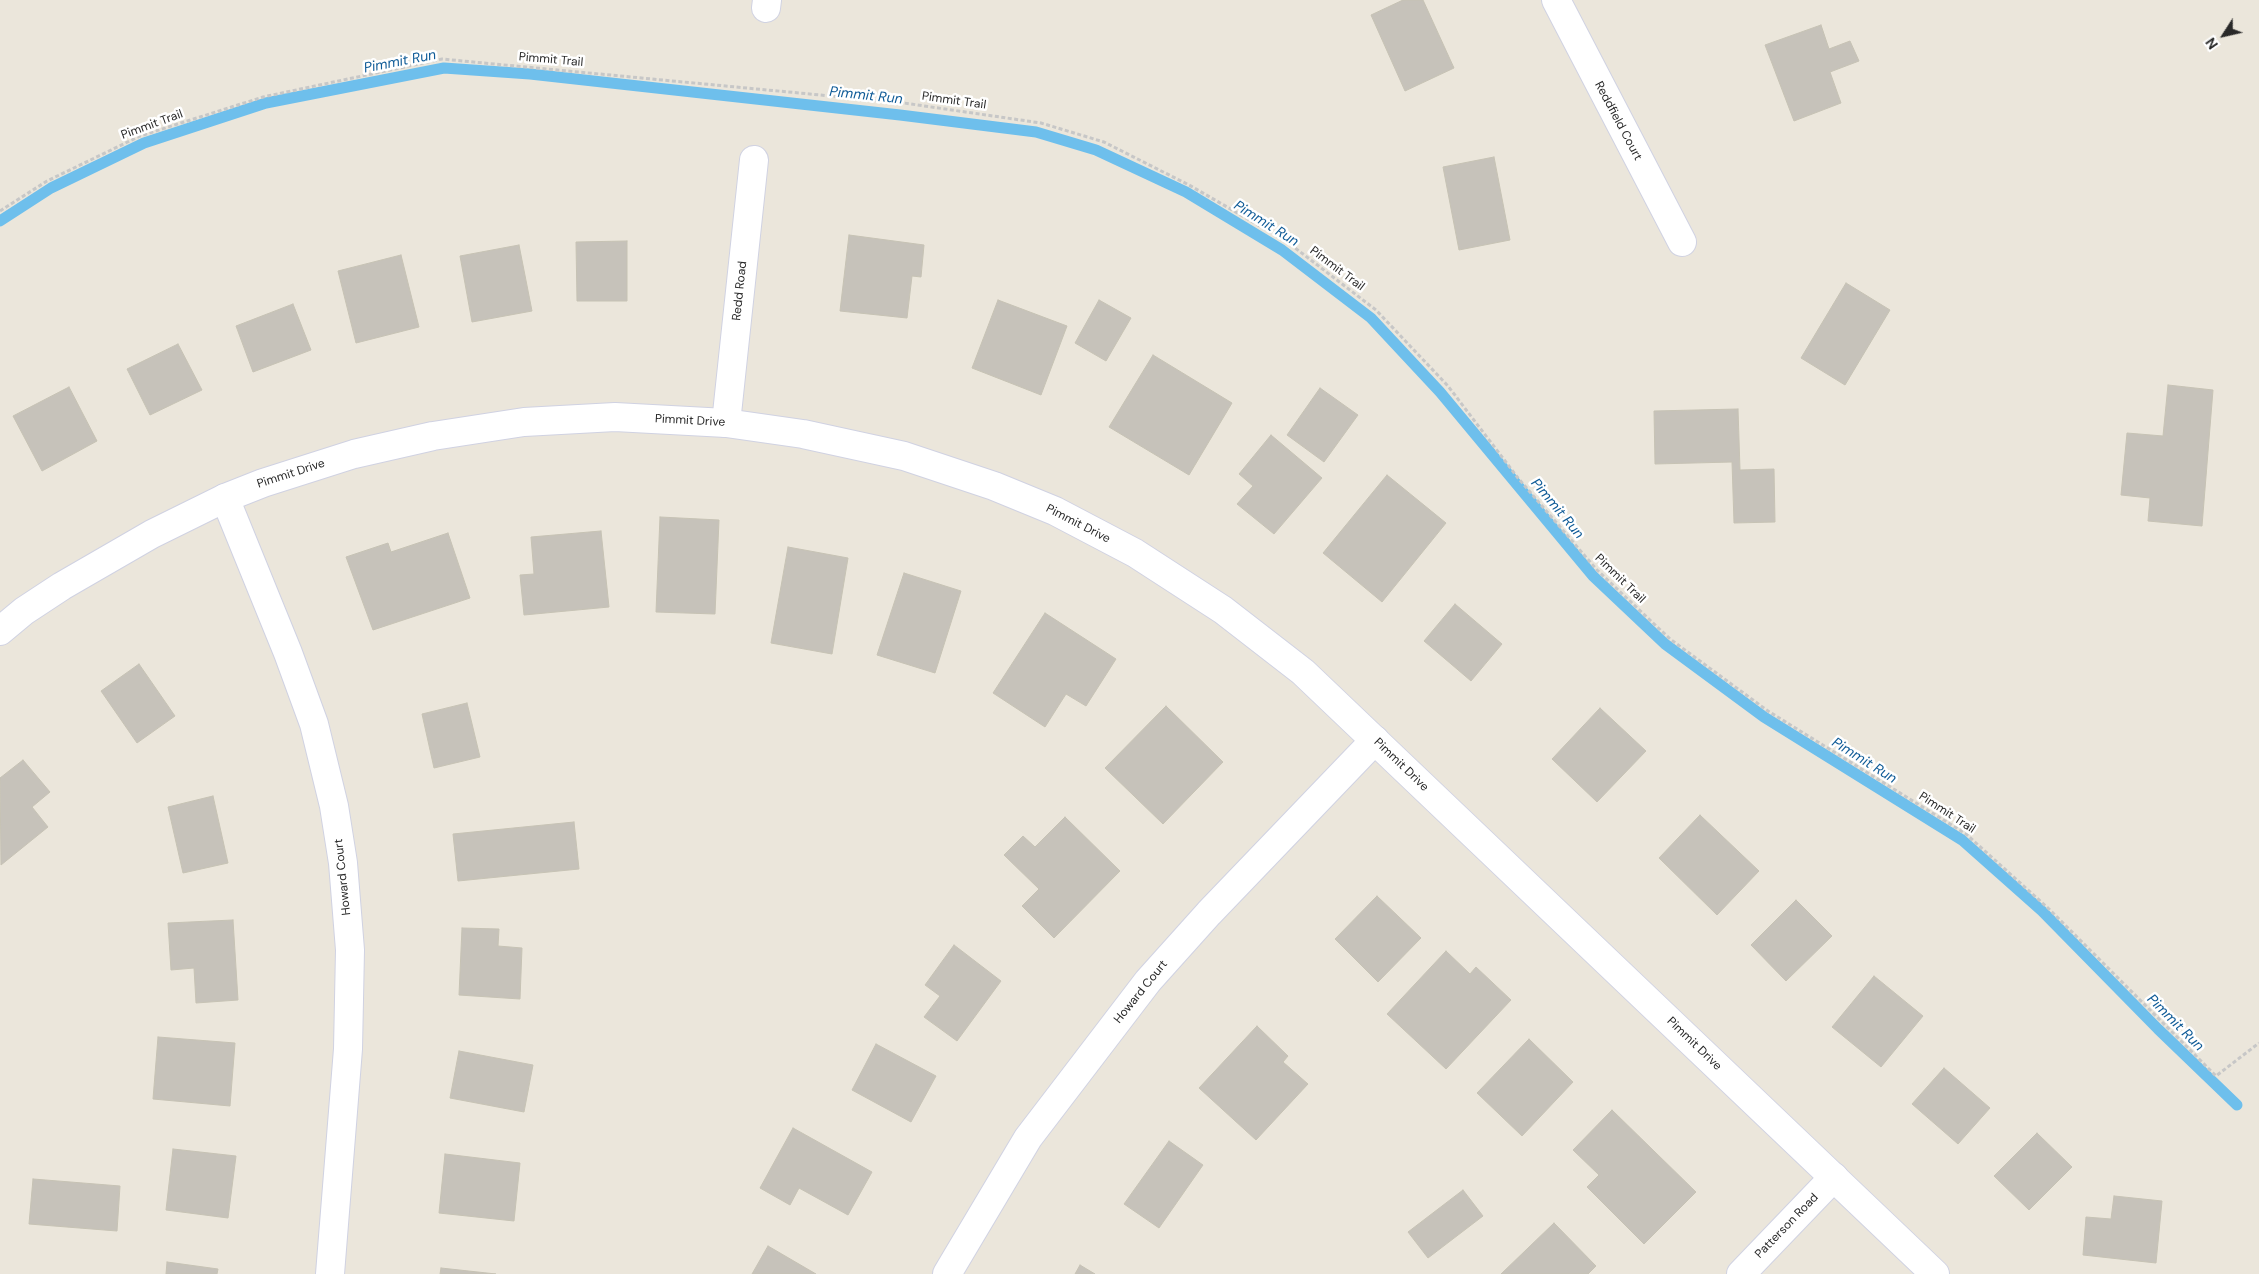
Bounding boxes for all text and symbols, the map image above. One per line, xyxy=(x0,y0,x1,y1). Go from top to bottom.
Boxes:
north arrow xyxy=(2199,10,2249,60)
text: N xyxy=(2201,34,2222,53)
water label: Pimmit Run xyxy=(362,47,438,77)
street label: Pimmit Trail xyxy=(518,50,584,70)
street label: Reddfield Court xyxy=(1591,79,1645,163)
water label: Pimmit Run xyxy=(829,84,903,108)
street label: Pimmit Trail xyxy=(921,89,987,113)
street label: Pimmit Trail xyxy=(119,107,185,143)
water label: Pimmit Run xyxy=(1230,197,1302,251)
street label: Pimmit Trail xyxy=(1307,244,1367,294)
street label: Redd Road xyxy=(730,261,750,321)
street label: Pimmit Drive xyxy=(654,412,726,430)
street label: Pimmit Drive xyxy=(255,456,327,492)
water label: Pimmit Run xyxy=(1527,475,1587,543)
street label: Pimmit Drive xyxy=(1043,502,1113,546)
street label: Pimmit Trail xyxy=(1592,551,1648,607)
water label: Pimmit Run xyxy=(1828,734,1900,788)
street label: Pimmit Drive xyxy=(1371,735,1431,795)
street label: Pimmit Trail xyxy=(1916,789,1978,837)
street label: Howard Court xyxy=(332,838,354,916)
street label: Howard Court xyxy=(1111,957,1171,1027)
water label: Pimmit Run xyxy=(2143,991,2207,1055)
street label: Pimmit Drive xyxy=(1664,1014,1724,1074)
street label: Patterson Road xyxy=(1752,1191,1822,1261)

